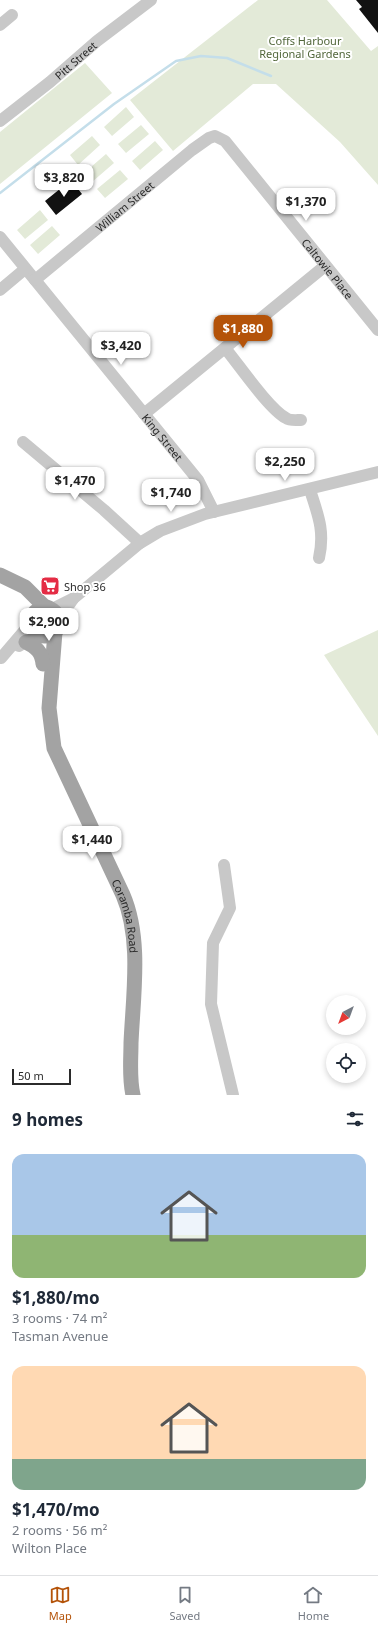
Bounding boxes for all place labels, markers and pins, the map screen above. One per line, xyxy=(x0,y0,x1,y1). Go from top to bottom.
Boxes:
pin: $3,820 xyxy=(31,164,97,198)
pin: $1,370 xyxy=(273,188,339,222)
pin: $1,880 xyxy=(210,315,276,349)
pin: $3,420 xyxy=(88,332,154,366)
pin: $2,250 xyxy=(252,448,318,482)
pin: $1,470 xyxy=(42,467,108,501)
pin: $1,740 xyxy=(138,479,204,513)
supermarket icon: Shop 36 xyxy=(39,575,61,597)
place label: Shop 36 xyxy=(64,579,106,594)
pin: $2,900 xyxy=(16,608,82,642)
pin: $1,440 xyxy=(59,826,125,860)

